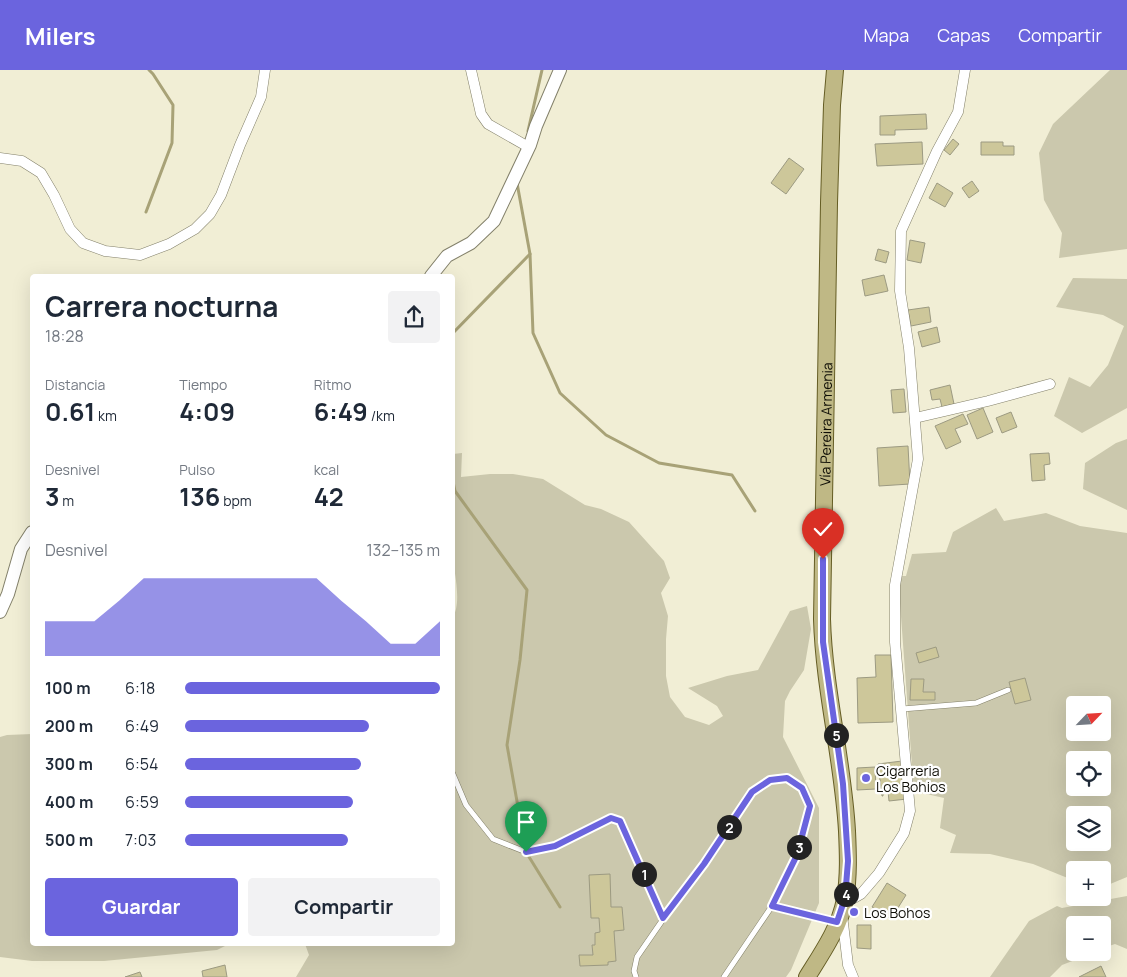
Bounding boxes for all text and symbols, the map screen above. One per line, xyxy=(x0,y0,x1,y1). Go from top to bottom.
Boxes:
text: Milers xyxy=(25,19,96,52)
text: Mapa xyxy=(863,23,909,47)
text: Capas xyxy=(937,23,990,47)
text: Compartir xyxy=(1018,23,1102,47)
text: Carrera nocturna xyxy=(45,287,278,325)
button: share xyxy=(388,291,440,343)
text: 18:28 xyxy=(45,325,84,347)
street label: Vía Pereira Armenia xyxy=(815,362,836,486)
text: Distancia xyxy=(45,375,105,394)
text: Tiempo xyxy=(179,375,227,394)
text: Ritmo xyxy=(314,375,351,394)
text: 0.61 xyxy=(45,394,95,429)
text: 4:09 xyxy=(179,394,235,429)
text: 6:49 xyxy=(314,394,368,429)
text: km xyxy=(95,406,117,425)
text: /km xyxy=(368,406,395,425)
text: Desnivel xyxy=(45,460,100,479)
text: Pulso xyxy=(179,460,215,479)
text: kcal xyxy=(314,460,339,479)
text: 3 xyxy=(45,479,60,514)
text: 136 xyxy=(179,479,220,514)
text: 42 xyxy=(314,479,344,514)
text: m xyxy=(60,491,74,510)
text: bpm xyxy=(220,491,252,510)
pin xyxy=(802,508,844,559)
icon: check xyxy=(809,515,837,543)
text: Desnivel xyxy=(45,539,108,561)
text: 132–135 m xyxy=(366,539,440,561)
text: 100 m xyxy=(45,677,91,699)
text: 6:18 xyxy=(125,677,155,699)
north arrow xyxy=(1066,696,1111,741)
map controls xyxy=(1066,696,1111,961)
text: 200 m xyxy=(45,715,93,737)
text: 6:49 xyxy=(125,715,159,737)
pin: 5 xyxy=(824,722,848,748)
text: 5 xyxy=(832,726,841,745)
button: locate xyxy=(1066,751,1111,796)
text: 300 m xyxy=(45,753,93,775)
text: 6:54 xyxy=(125,753,158,775)
place label: Cigarreria Los Bohios xyxy=(876,761,946,796)
marker: Cigarreria Los Bohios xyxy=(860,772,872,784)
text: 400 m xyxy=(45,791,93,813)
text: 6:59 xyxy=(125,791,159,813)
pin xyxy=(505,801,547,852)
button: layers xyxy=(1066,806,1111,851)
icon: arrive xyxy=(512,808,540,836)
pin: 2 xyxy=(716,814,742,840)
text: 2 xyxy=(725,818,734,837)
text: 500 m xyxy=(45,829,93,851)
text: 7:03 xyxy=(125,829,156,851)
pin: 3 xyxy=(786,834,812,860)
text: 3 xyxy=(795,838,804,857)
button: + xyxy=(1066,861,1111,906)
pin: 1 xyxy=(632,862,656,886)
text: 1 xyxy=(641,865,648,884)
button: Guardar xyxy=(45,878,238,936)
button: Compartir xyxy=(248,878,440,936)
pin: 4 xyxy=(834,882,858,906)
text: 4 xyxy=(842,885,851,904)
place label: Los Bohos xyxy=(864,903,930,922)
marker: Los Bohos xyxy=(848,906,860,918)
button: − xyxy=(1066,916,1111,961)

